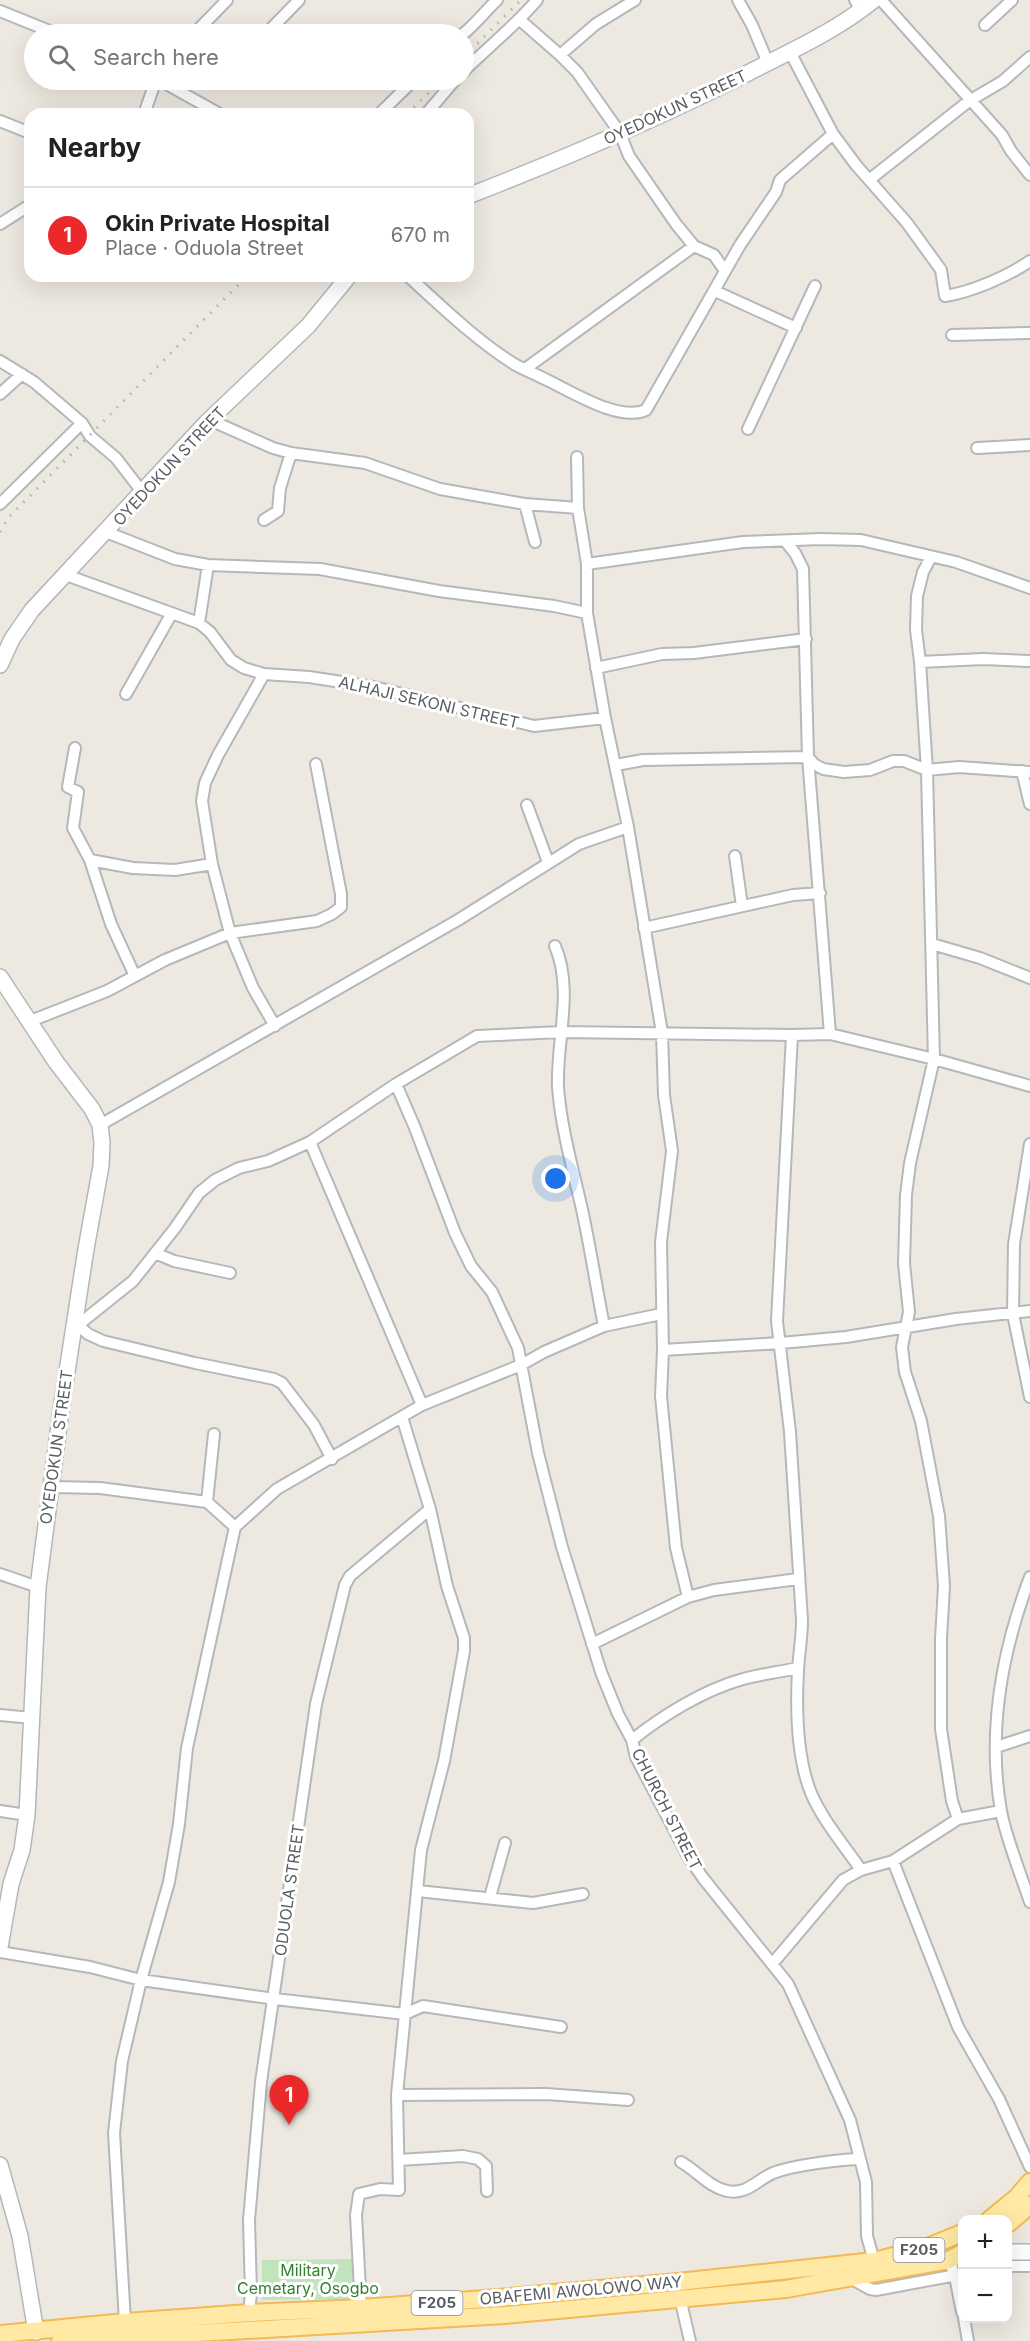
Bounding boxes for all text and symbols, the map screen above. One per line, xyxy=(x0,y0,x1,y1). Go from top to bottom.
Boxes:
search box xyxy=(24,24,474,90)
icon: search xyxy=(45,41,78,74)
text: Search here xyxy=(93,44,219,70)
street label: OYEDOKUN STREET xyxy=(600,65,750,149)
text: Nearby xyxy=(48,132,141,163)
text: Okin Private Hospital xyxy=(105,210,330,236)
text: 1 xyxy=(63,223,72,247)
text: 670 m xyxy=(391,223,450,247)
text: Place · Oduola Street xyxy=(105,236,303,260)
street label: OYEDOKUN STREET xyxy=(109,402,229,530)
street label: ALHAJI SEKONI STREET xyxy=(337,671,521,733)
your location xyxy=(541,1164,570,1193)
street label: OYEDOKUN STREET xyxy=(35,1369,77,1525)
street label: CHURCH STREET xyxy=(628,1745,706,1873)
street label: ODUOLA STREET xyxy=(270,1823,308,1957)
pin: 1 xyxy=(270,2076,308,2125)
map controls xyxy=(958,2215,1012,2323)
button: + xyxy=(958,2215,1012,2269)
road number: F205 xyxy=(894,2238,944,2262)
park label: Military Cemetary, Osogbo xyxy=(237,2260,379,2298)
button: − xyxy=(958,2269,1012,2323)
street label: OBAFEMI AWOLOWO WAY xyxy=(479,2271,683,2309)
road number: F205 xyxy=(412,2291,462,2315)

